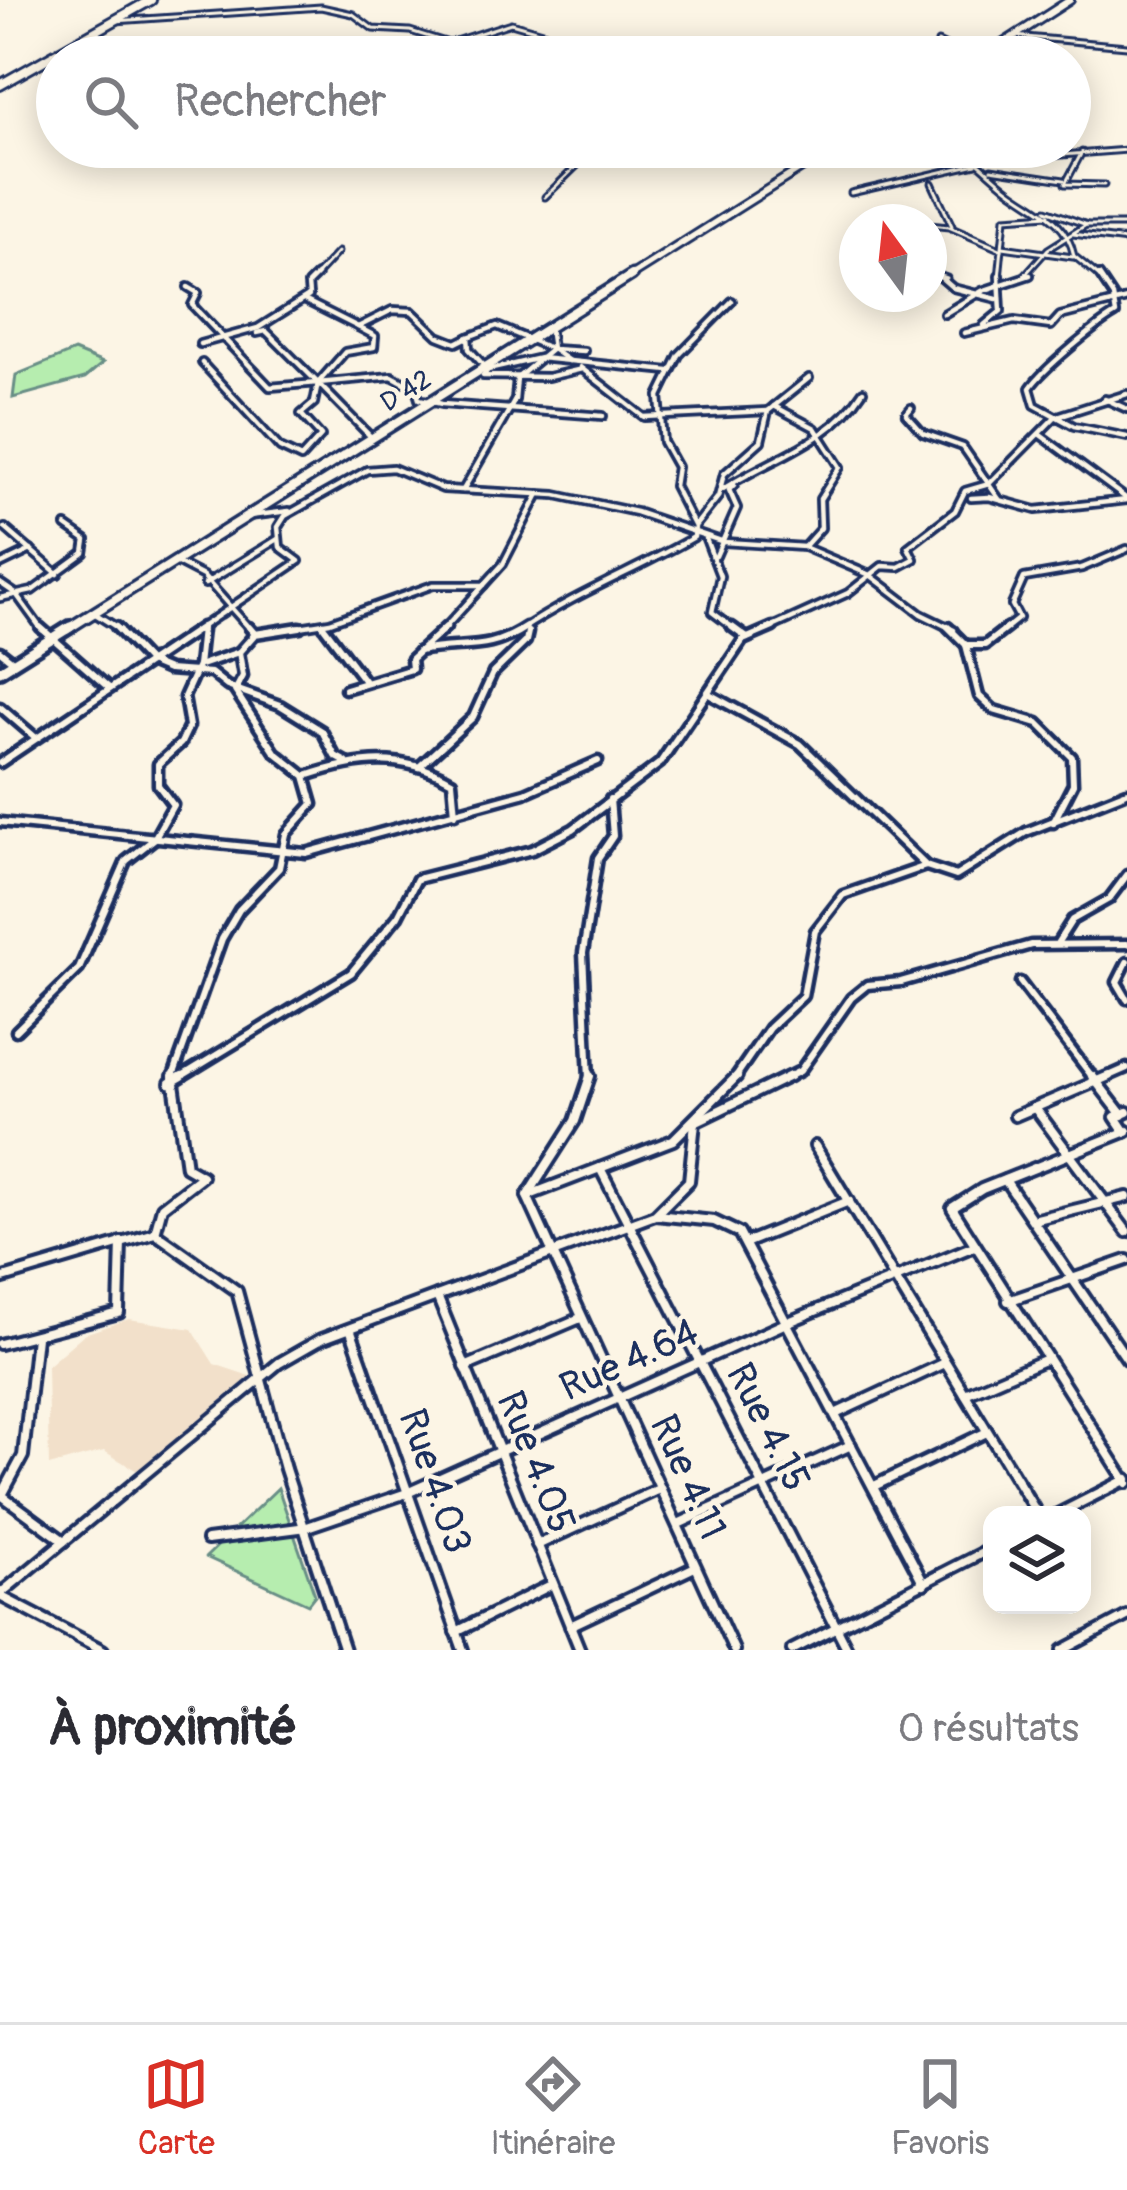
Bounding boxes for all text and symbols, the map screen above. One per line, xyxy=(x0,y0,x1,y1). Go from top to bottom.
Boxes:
search box xyxy=(36,36,1091,168)
icon: search xyxy=(78,69,144,135)
text: Rechercher xyxy=(174,74,387,130)
north arrow xyxy=(839,204,947,312)
street label: D 42 xyxy=(375,363,437,419)
street label: Rue 4.64 xyxy=(552,1308,706,1412)
street label: Rue 4.15 xyxy=(715,1355,821,1499)
street label: Rue 4.05 xyxy=(485,1384,587,1540)
street label: Rue 4.03 xyxy=(388,1402,482,1560)
street label: Rue 4.11 xyxy=(639,1407,737,1547)
map controls xyxy=(983,1506,1091,1614)
button: layers xyxy=(983,1506,1091,1614)
text: À proximité xyxy=(48,1696,297,1760)
text: 0 résultats xyxy=(898,1704,1079,1753)
tab: Carte xyxy=(138,2051,215,2164)
tab: Itinéraire xyxy=(491,2051,615,2164)
tab: Favoris xyxy=(891,2051,989,2164)

